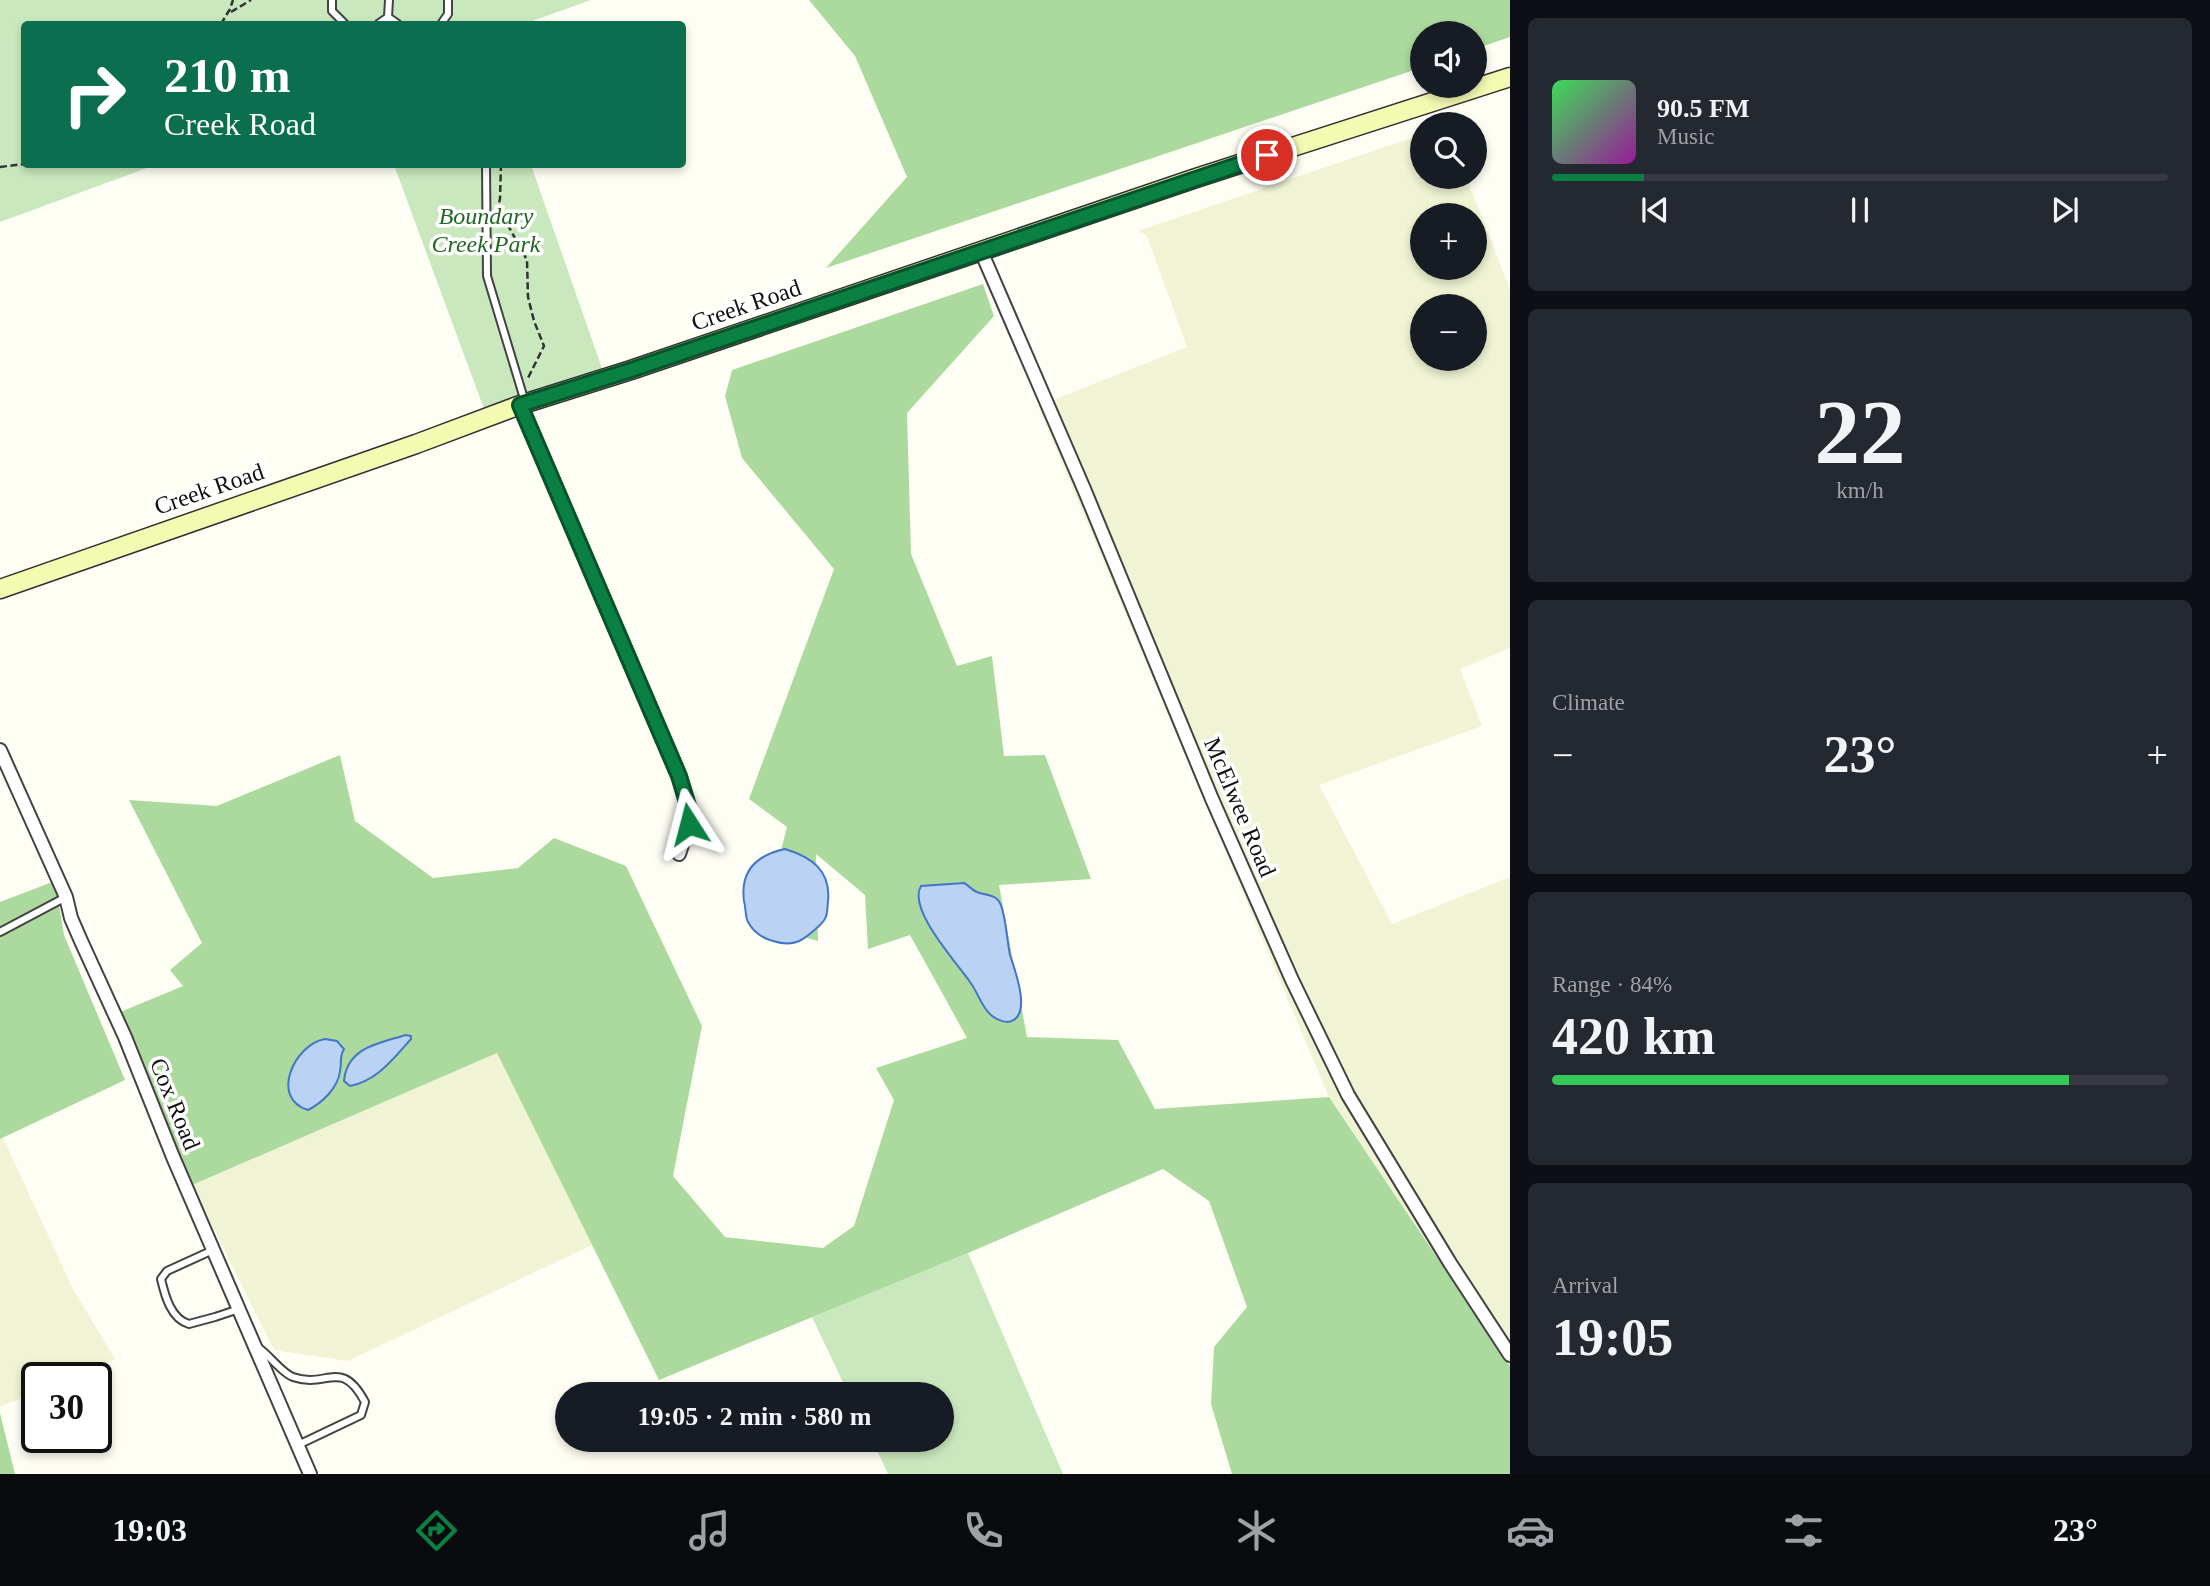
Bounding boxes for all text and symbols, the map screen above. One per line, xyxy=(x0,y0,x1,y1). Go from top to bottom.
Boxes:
map controls xyxy=(1410,21,1487,371)
button: sound xyxy=(1410,21,1487,98)
text: 210 m xyxy=(164,48,291,103)
icon: right xyxy=(49,49,140,140)
text: 90.5 FM xyxy=(1657,94,1749,123)
text: Creek Road xyxy=(164,106,316,142)
button: search xyxy=(1410,112,1487,189)
text: Music xyxy=(1657,124,1715,149)
pin xyxy=(1237,125,1297,185)
icon: arrive xyxy=(1248,136,1286,174)
icon: previous xyxy=(1636,191,1674,229)
icon: pause xyxy=(1841,191,1879,229)
icon: next xyxy=(2046,191,2084,229)
park label: Boundary Creek Park xyxy=(431,203,541,257)
button: + xyxy=(1410,203,1487,280)
street label: Creek Road xyxy=(688,274,804,336)
button: − xyxy=(1410,294,1487,371)
text: 22 xyxy=(1815,382,1906,483)
street label: Creek Road xyxy=(151,458,267,520)
text: km/h xyxy=(1836,478,1884,503)
text: Climate xyxy=(1552,690,1625,715)
text: 23° xyxy=(1824,726,1896,783)
street label: McElwee Road xyxy=(1199,734,1281,880)
text: − xyxy=(1552,734,1573,776)
text: + xyxy=(2147,734,2168,776)
position arrow xyxy=(652,787,726,861)
text: Range · 84% xyxy=(1552,972,1672,997)
text: 420 km xyxy=(1552,1008,1715,1065)
street label: Cox Road xyxy=(145,1054,205,1154)
text: Arrival xyxy=(1552,1273,1618,1298)
text: 19:05 xyxy=(1552,1309,1673,1366)
speed limit sign: 30 xyxy=(21,1362,112,1453)
text: 19:05 · 2 min · 580 m xyxy=(638,1402,872,1431)
icon: directions xyxy=(412,1506,461,1555)
icon: music xyxy=(685,1506,734,1555)
icon: phone xyxy=(959,1506,1008,1555)
icon: climate xyxy=(1232,1506,1281,1555)
icon: car xyxy=(1506,1506,1555,1555)
icon: filters xyxy=(1779,1506,1828,1555)
text: 19:03 xyxy=(112,1512,187,1548)
text: 23° xyxy=(2053,1512,2098,1548)

